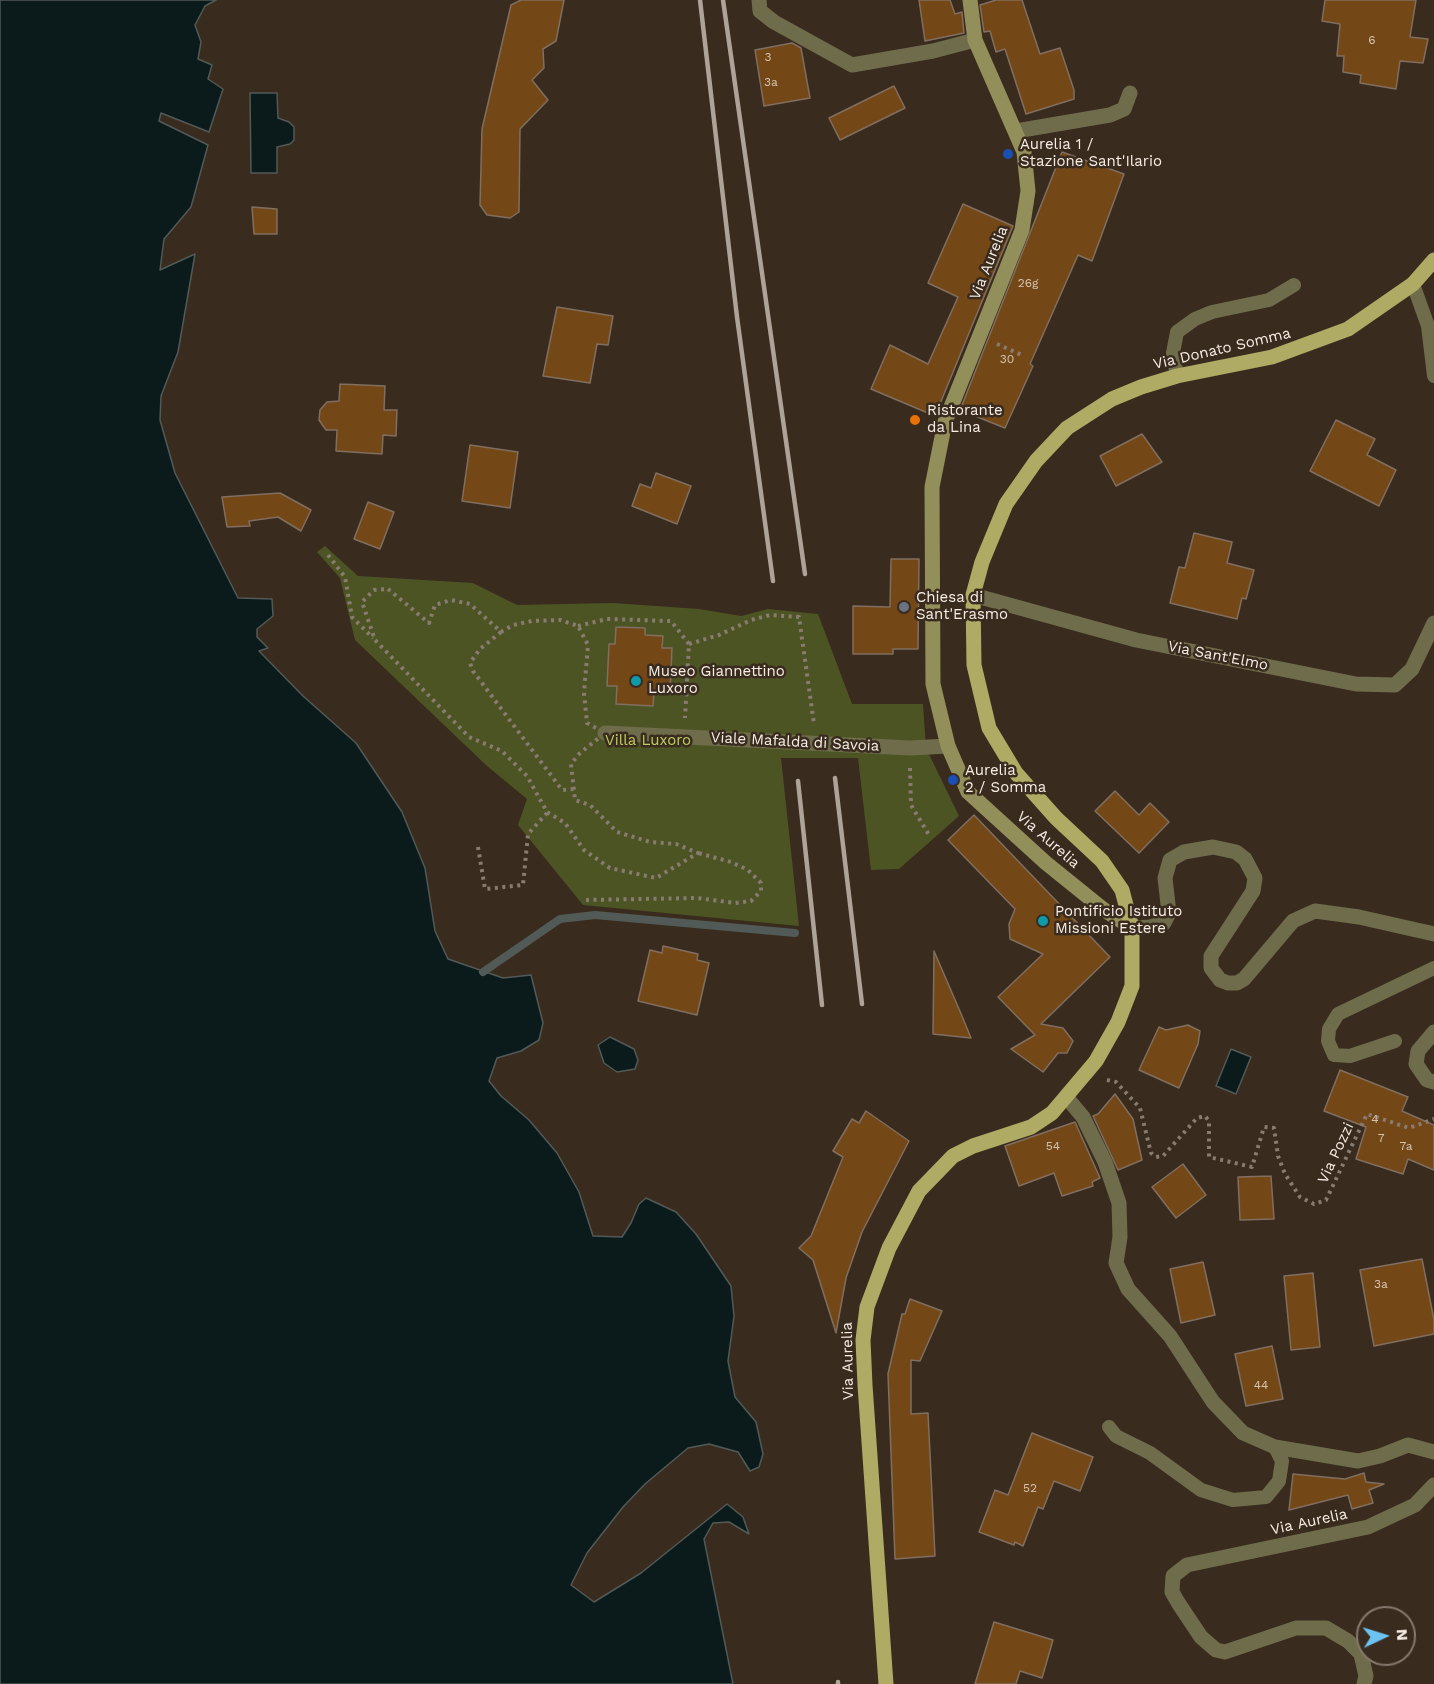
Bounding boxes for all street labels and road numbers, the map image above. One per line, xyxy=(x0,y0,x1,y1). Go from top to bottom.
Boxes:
street label: Via Aurelia xyxy=(966,223,1012,303)
street label: Via Donato Somma xyxy=(1151,324,1293,374)
street label: Via Sant'Elmo xyxy=(1166,637,1270,675)
street label: Viale Mafalda di Savoia xyxy=(710,729,880,755)
street label: Via Aurelia xyxy=(1013,808,1083,872)
street label: Via Pozzi xyxy=(1314,1120,1358,1186)
street label: Via Aurelia xyxy=(838,1322,858,1400)
street label: Via Aurelia xyxy=(1269,1505,1349,1539)

